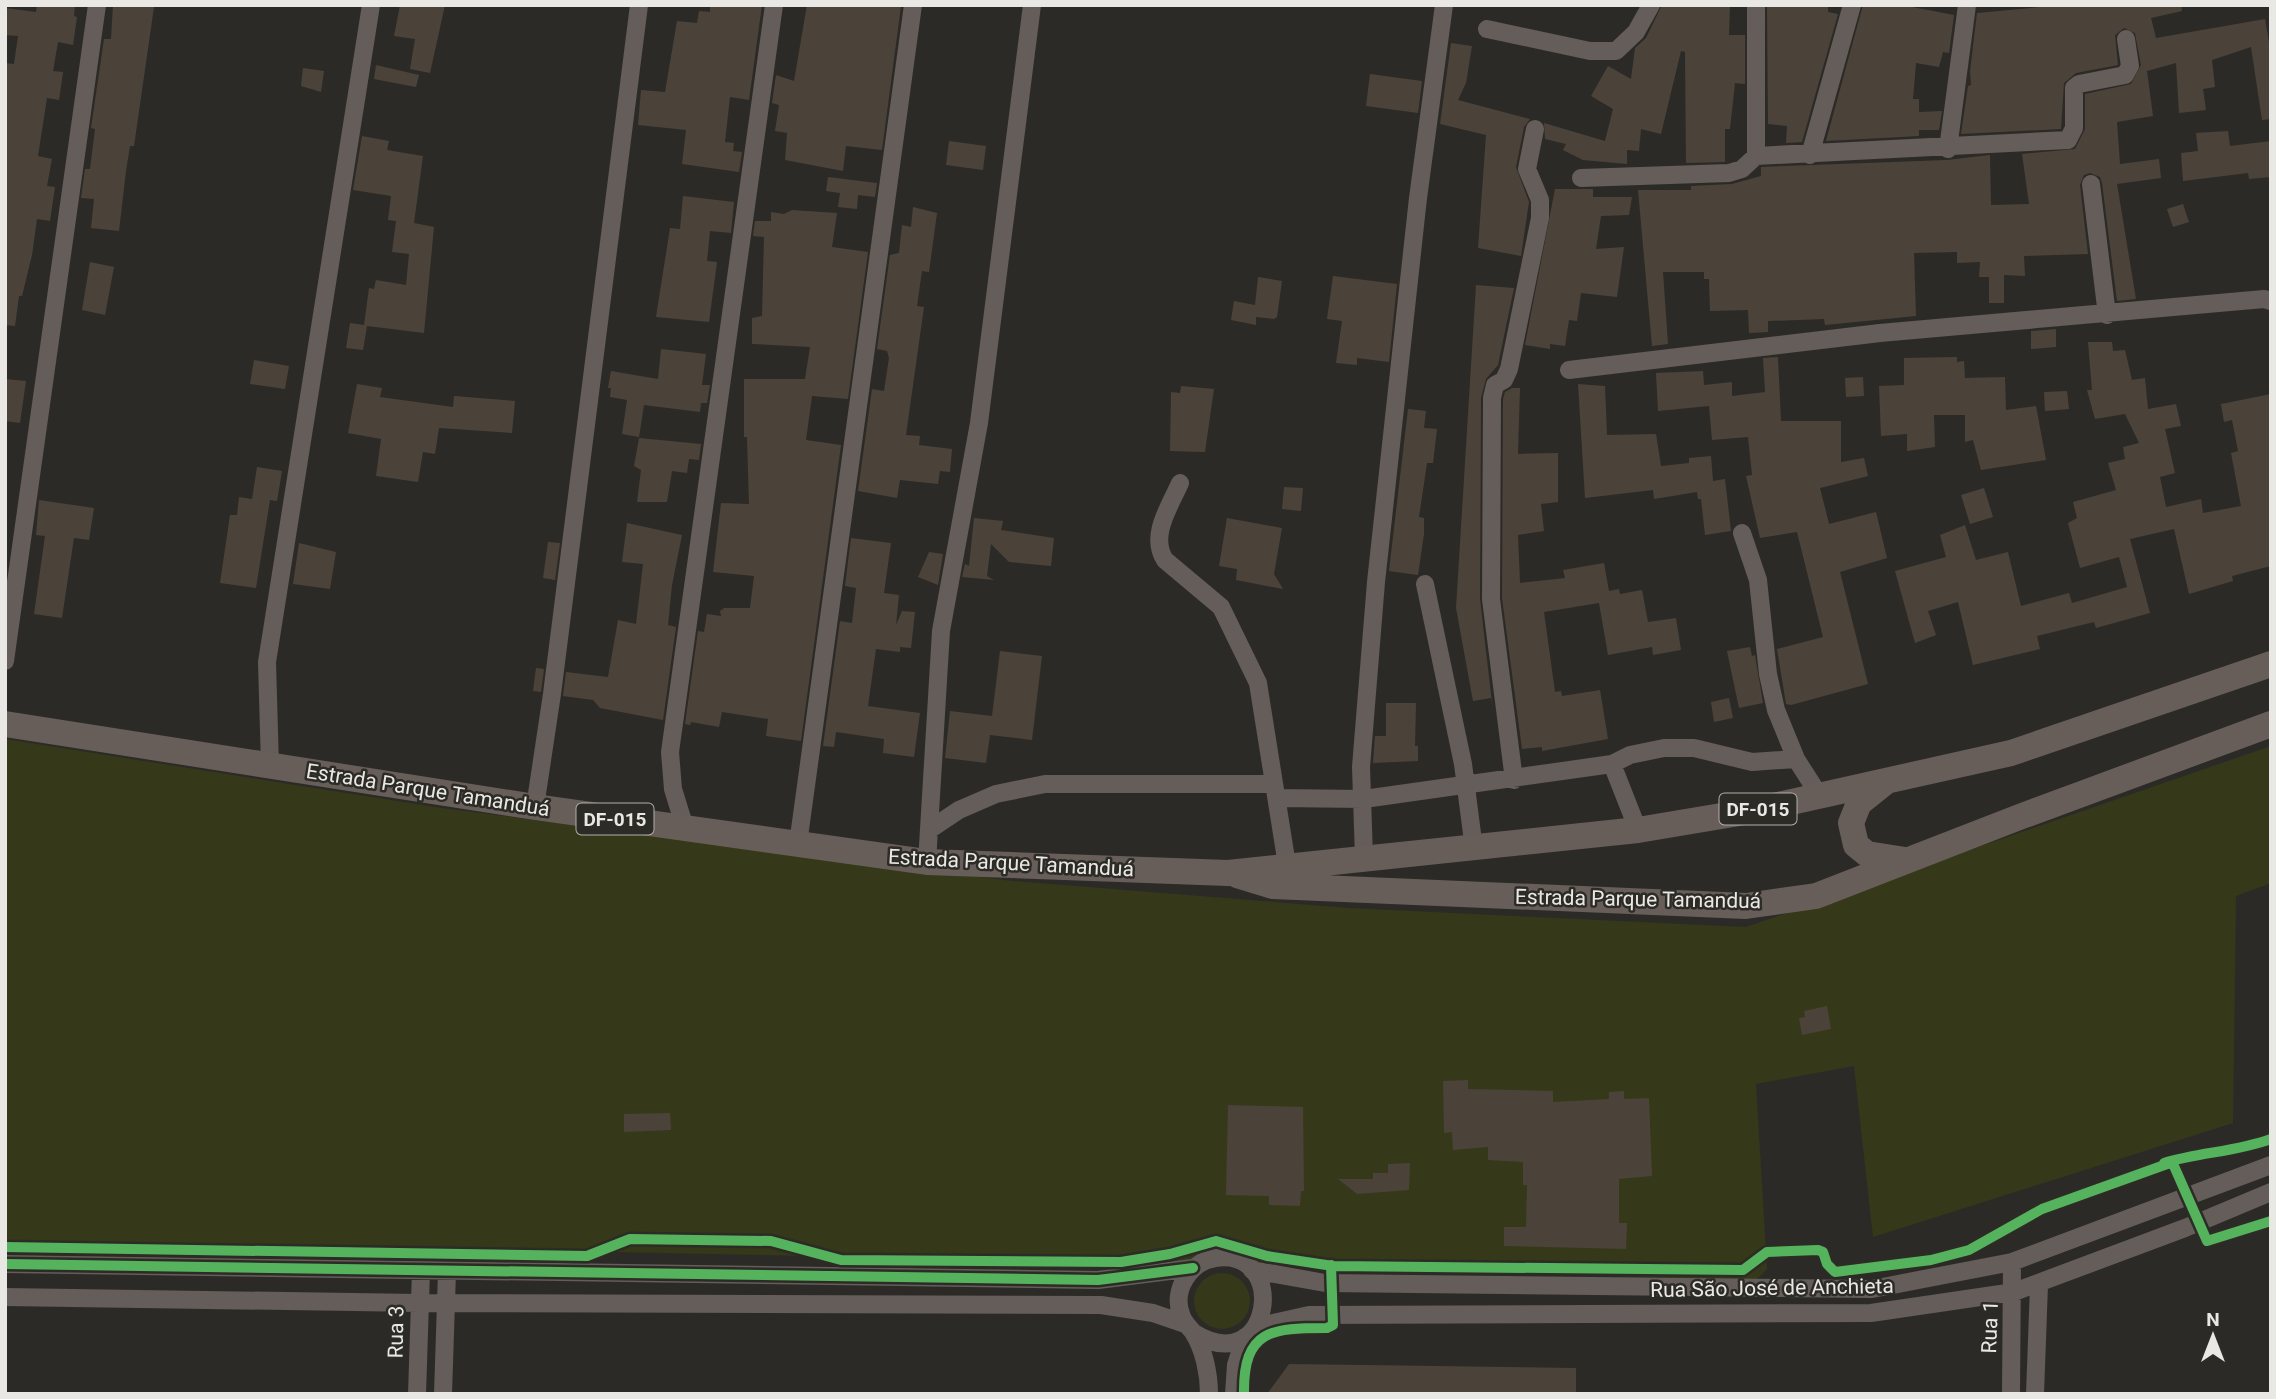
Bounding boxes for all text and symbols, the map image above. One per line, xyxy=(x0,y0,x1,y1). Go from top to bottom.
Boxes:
street label: Estrada Parque Tamanduá xyxy=(305,759,551,821)
road number: DF-015 xyxy=(1720,794,1796,824)
road number: DF-015 xyxy=(576,804,654,834)
street label: Estrada Parque Tamanduá xyxy=(887,845,1135,881)
street label: Estrada Parque Tamanduá xyxy=(1515,885,1761,913)
street label: Rua São José de Anchieta xyxy=(1650,1274,1894,1302)
street label: Rua 1 xyxy=(1977,1300,2003,1354)
north arrow xyxy=(2178,1301,2248,1371)
street label: Rua 3 xyxy=(384,1305,408,1359)
text: N xyxy=(2206,1308,2220,1331)

